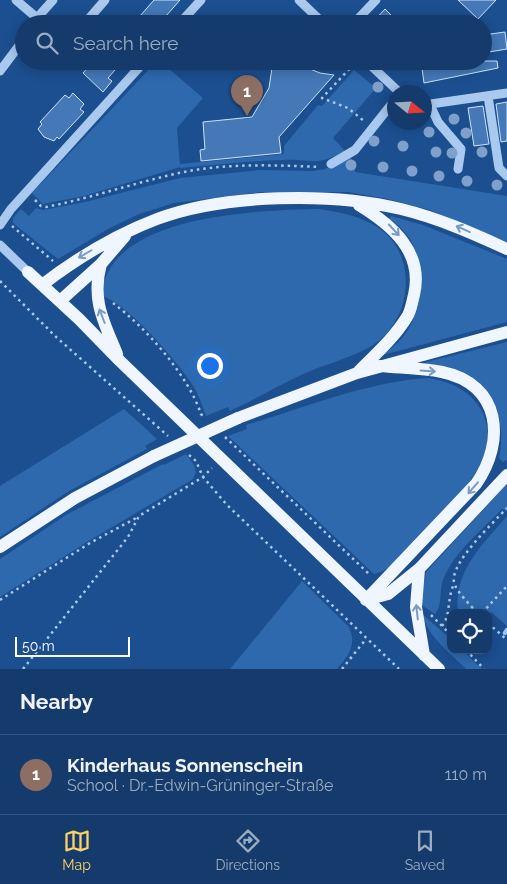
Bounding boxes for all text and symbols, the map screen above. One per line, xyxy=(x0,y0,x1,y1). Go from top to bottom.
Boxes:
search box xyxy=(15,15,492,70)
icon: search xyxy=(33,29,61,57)
text: Search here xyxy=(73,32,179,54)
pin: 1 xyxy=(231,75,263,116)
north arrow xyxy=(387,85,432,130)
one-way arrow xyxy=(388,224,400,236)
one-way arrow xyxy=(456,224,471,234)
one-way arrow xyxy=(79,250,93,260)
one-way arrow xyxy=(97,309,106,324)
your location xyxy=(197,353,223,379)
one-way arrow xyxy=(420,366,436,376)
one-way arrow xyxy=(467,481,478,494)
one-way arrow xyxy=(412,605,422,621)
map controls xyxy=(447,609,492,654)
button: locate xyxy=(447,609,492,654)
scale bar xyxy=(15,634,130,657)
text: 50 m xyxy=(22,638,55,654)
text: Nearby xyxy=(20,689,93,714)
text: Kinderhaus Sonnenschein xyxy=(67,754,303,776)
text: 1 xyxy=(32,765,40,784)
text: 110 m xyxy=(445,765,487,784)
text: School · Dr.-Edwin-Grüninger-Straße xyxy=(67,776,333,795)
tab: Map xyxy=(62,827,91,873)
tab: Directions xyxy=(215,827,280,873)
tab: Saved xyxy=(405,827,445,873)

